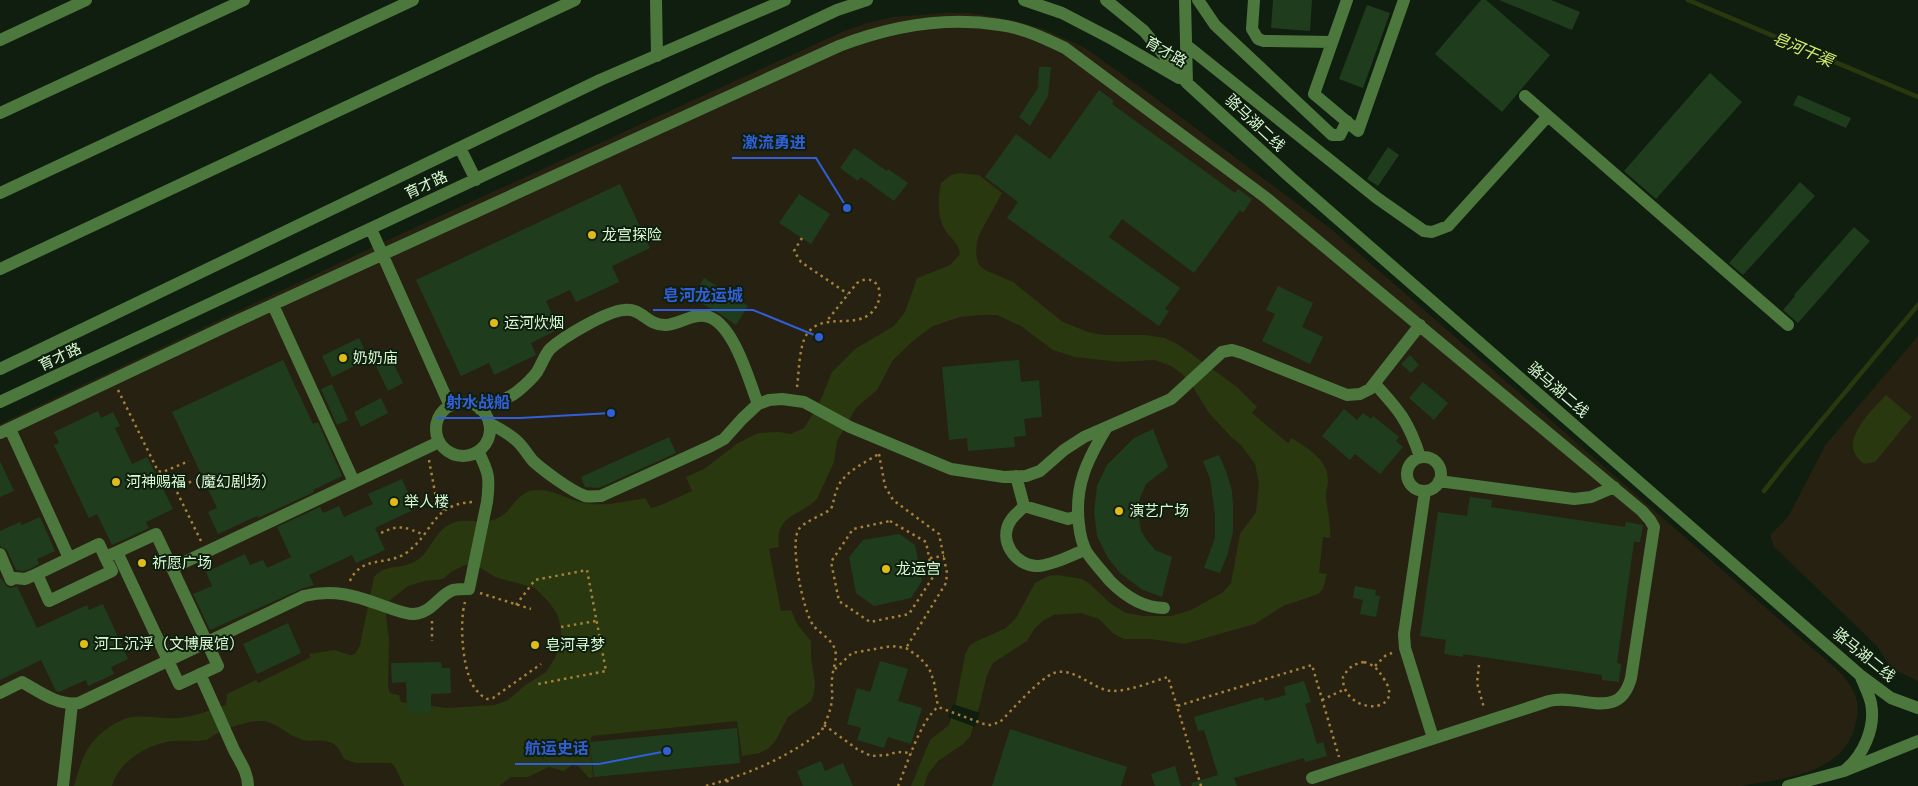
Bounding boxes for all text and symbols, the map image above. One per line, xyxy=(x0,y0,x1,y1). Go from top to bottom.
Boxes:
water label: 皂河干渠 xyxy=(1770,29,1837,71)
street label: 育才路 xyxy=(1143,33,1190,70)
street label: 骆马湖二线 xyxy=(1222,91,1289,154)
callout: 激流勇进 xyxy=(732,127,816,158)
text: 激流勇进 xyxy=(742,134,806,151)
street label: 育才路 xyxy=(402,167,450,202)
place label: 龙宫探险 xyxy=(602,226,662,243)
marker: 龙宫探险 xyxy=(586,229,598,241)
callout: 皂河龙运城 xyxy=(653,279,753,310)
text: 皂河龙运城 xyxy=(663,286,743,304)
place label: 运河炊烟 xyxy=(504,314,564,331)
marker: 运河炊烟 xyxy=(488,317,500,329)
street label: 育才路 xyxy=(36,339,84,374)
place label: 奶奶庙 xyxy=(353,349,398,366)
marker: 奶奶庙 xyxy=(337,352,349,364)
street label: 骆马湖二线 xyxy=(1524,359,1592,421)
callout: 射水战船 xyxy=(436,387,520,418)
text: 射水战船 xyxy=(446,393,510,411)
place label: 河神赐福（魔幻剧场） xyxy=(126,473,276,490)
marker: 河神赐福（魔幻剧场） xyxy=(110,476,122,488)
place label: 举人楼 xyxy=(404,493,449,510)
marker: 举人楼 xyxy=(388,496,400,508)
place label: 演艺广场 xyxy=(1129,502,1189,519)
marker: 演艺广场 xyxy=(1113,505,1125,517)
place label: 祈愿广场 xyxy=(152,554,212,571)
marker: 祈愿广场 xyxy=(136,557,148,569)
place label: 龙运宫 xyxy=(896,560,941,577)
marker: 龙运宫 xyxy=(880,563,892,575)
street label: 骆马湖二线 xyxy=(1830,624,1899,685)
place label: 河工沉浮（文博展馆） xyxy=(94,635,244,652)
place label: 皂河寻梦 xyxy=(545,636,605,653)
marker: 河工沉浮（文博展馆） xyxy=(78,638,90,650)
marker: 皂河寻梦 xyxy=(529,639,541,651)
callout: 航运史话 xyxy=(515,733,599,764)
text: 航运史话 xyxy=(525,740,589,757)

